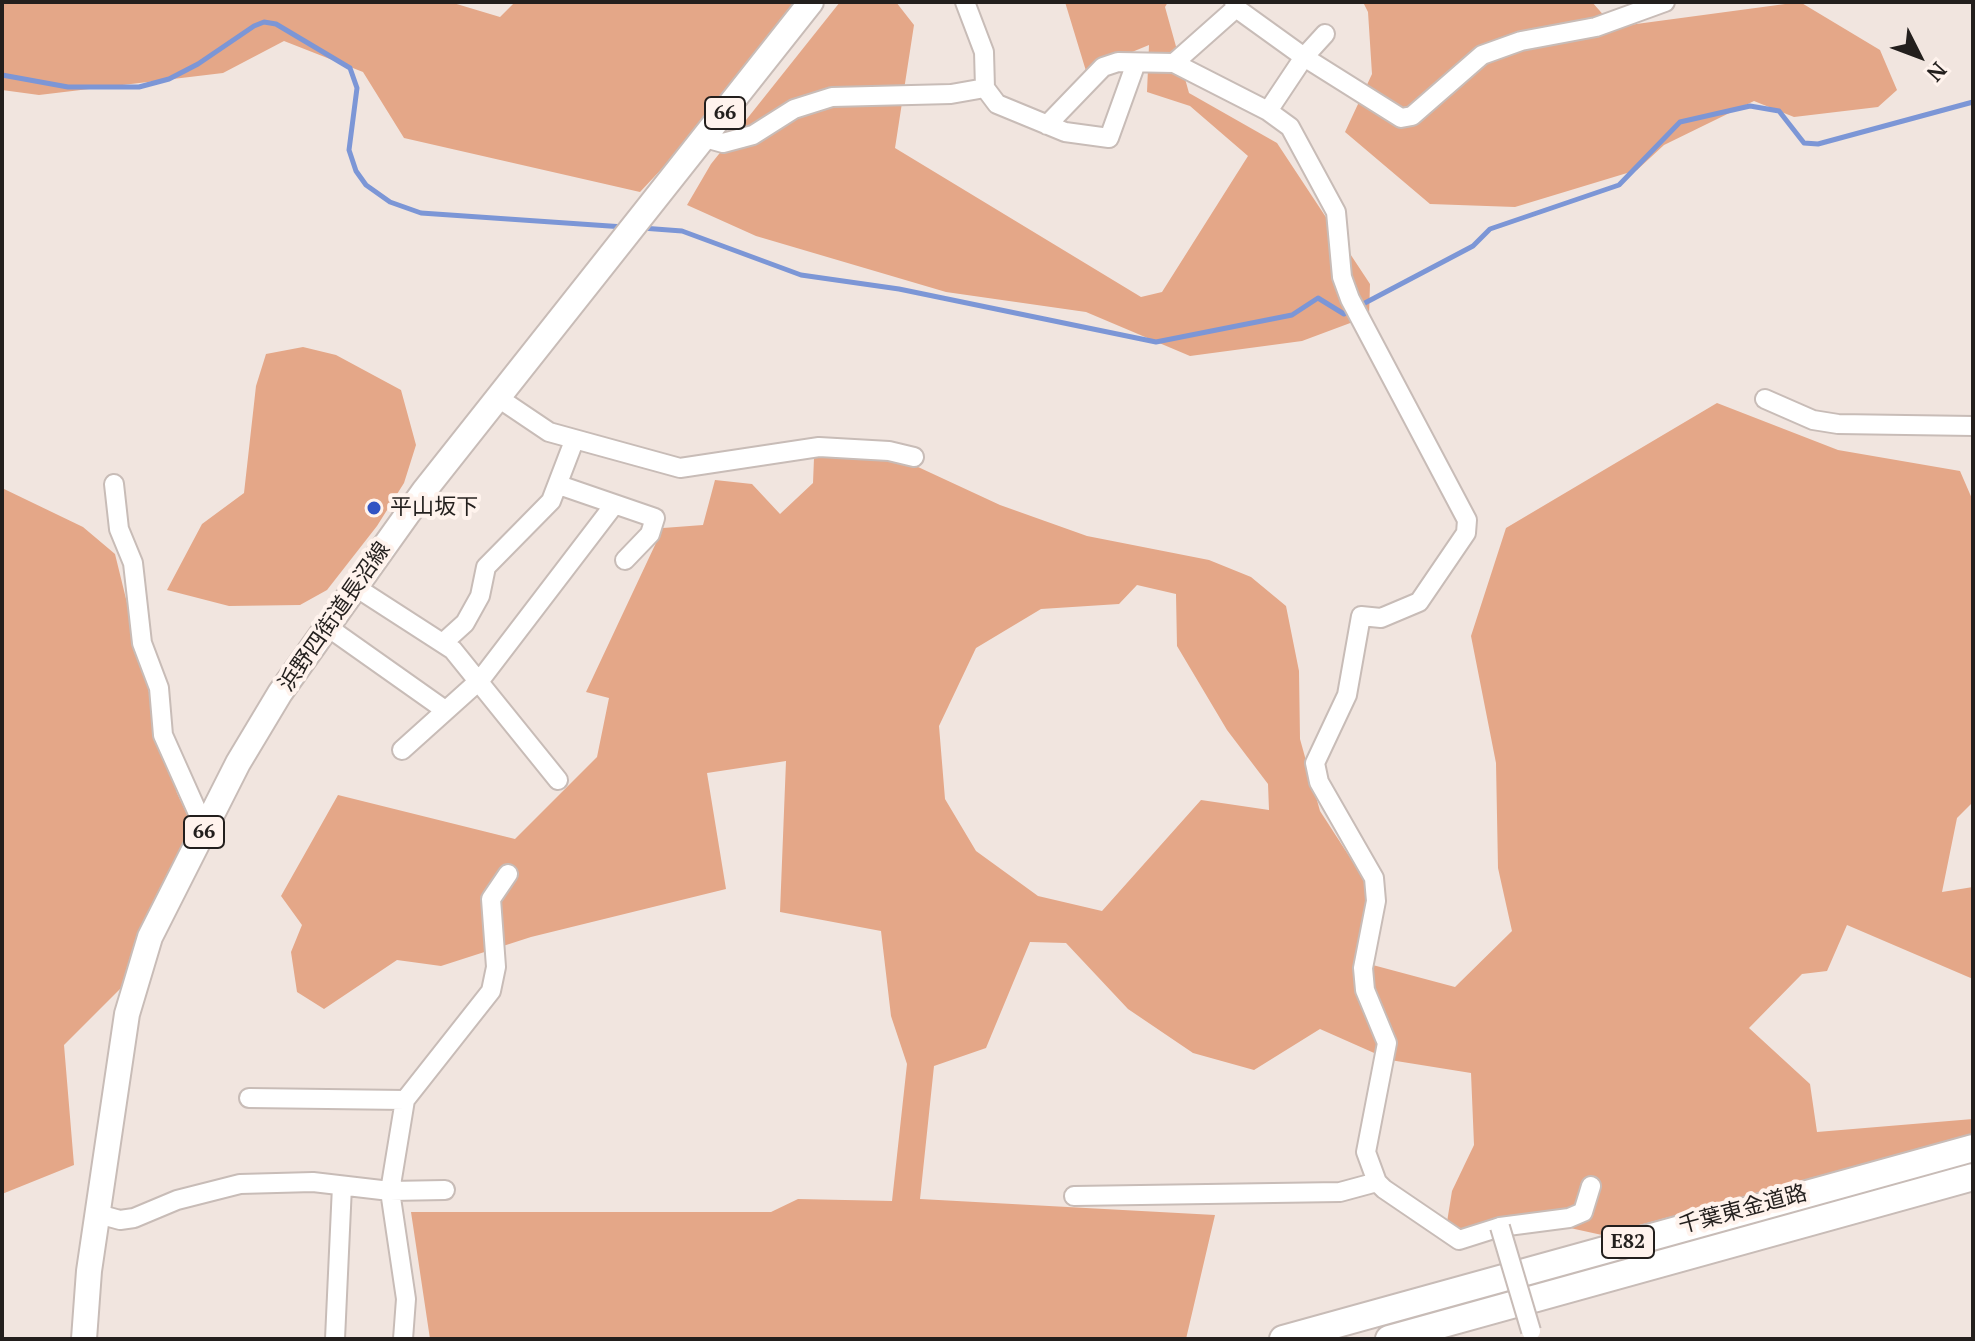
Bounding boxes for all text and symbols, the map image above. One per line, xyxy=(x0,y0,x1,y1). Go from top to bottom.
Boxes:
north arrow xyxy=(1879,16,1959,96)
text: N xyxy=(1921,56,1954,88)
road number: 66 xyxy=(705,97,745,129)
place label: 平山坂下 xyxy=(390,495,478,521)
marker: 平山坂下 xyxy=(365,499,383,517)
street label: 浜野四街道長沼線 xyxy=(274,537,396,697)
road number: 66 xyxy=(184,816,224,848)
street label: 千葉東金道路 xyxy=(1676,1180,1810,1240)
road number: E82 xyxy=(1602,1226,1654,1258)

